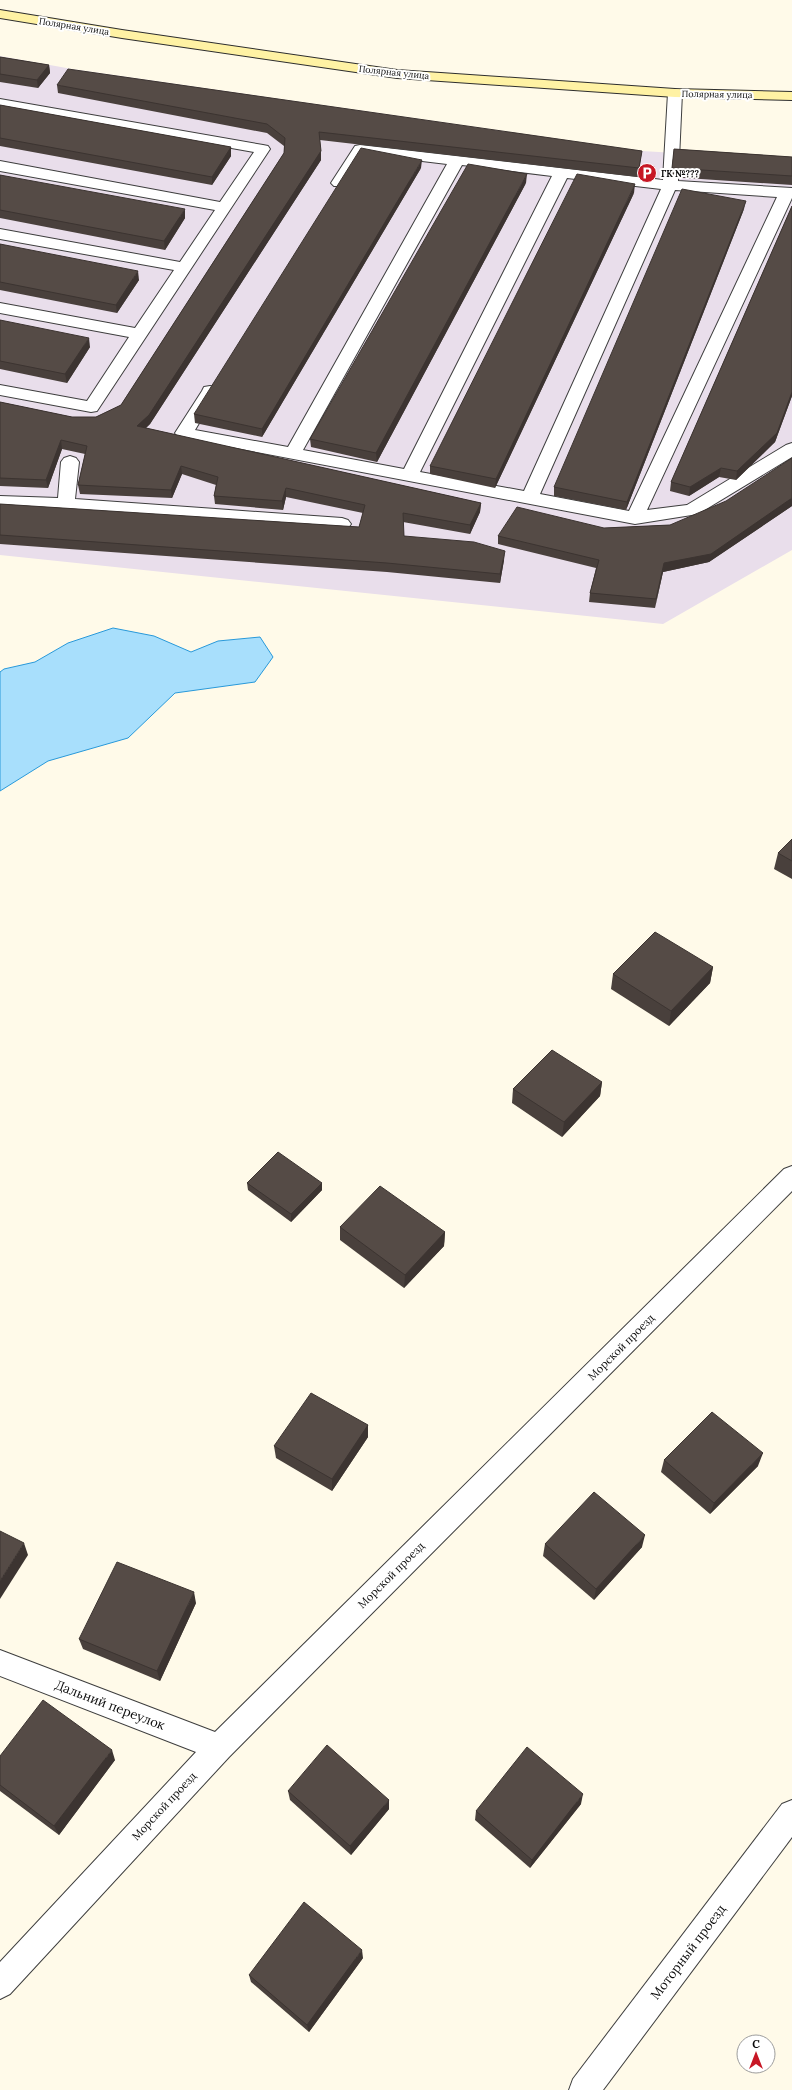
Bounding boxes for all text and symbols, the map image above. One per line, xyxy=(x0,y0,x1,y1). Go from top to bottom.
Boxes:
street label: Полярная улица xyxy=(38,15,110,37)
street label: Полярная улица xyxy=(358,63,430,81)
street label: Полярная улица xyxy=(681,88,753,100)
parking icon: ГК №??? xyxy=(636,162,658,184)
place label: ГК №??? xyxy=(661,168,700,179)
street label: Морской проезд xyxy=(585,1310,658,1383)
street label: Морской проезд xyxy=(355,1538,428,1611)
street label: Дальний переулок xyxy=(52,1676,168,1734)
street label: Морской проезд xyxy=(129,1769,200,1843)
street label: Моторный проезд xyxy=(647,1901,729,2003)
north arrow xyxy=(736,2034,776,2074)
text: С xyxy=(752,2037,760,2051)

